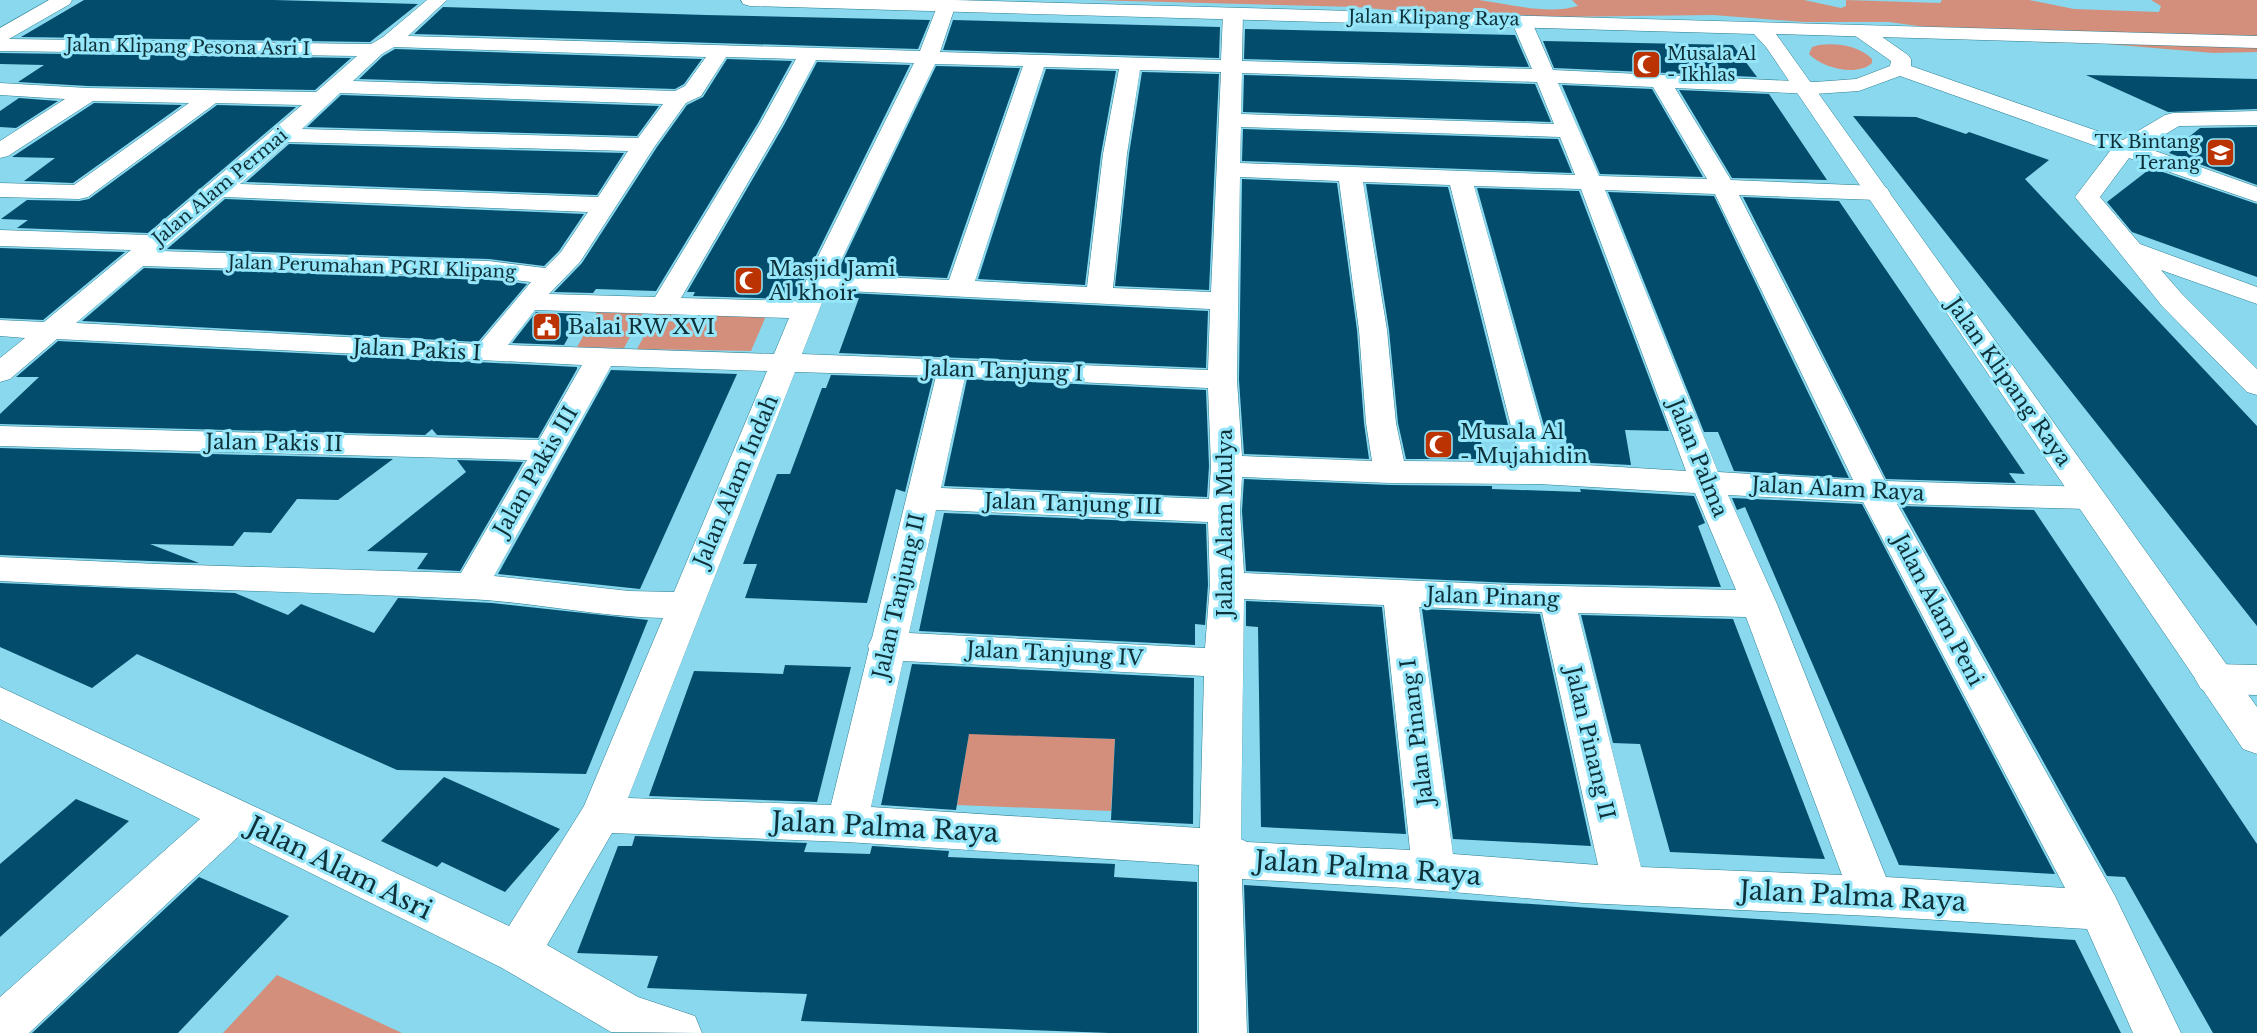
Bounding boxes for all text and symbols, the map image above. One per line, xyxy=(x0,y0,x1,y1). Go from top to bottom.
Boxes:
street label: Jalan Klipang Raya xyxy=(1346,5,1520,30)
street label: Jalan Klipang Pesona Asri I xyxy=(64,34,310,60)
place label: Musala Al - Ikhlas xyxy=(1667,43,1756,86)
mosque icon: Musala Al - Ikhlas xyxy=(1630,48,1662,80)
street label: Jalan Alam Permai xyxy=(146,124,292,251)
place label: TK Bintang Terang xyxy=(2094,131,2200,174)
school or university icon: TK Bintang Terang xyxy=(2205,136,2237,168)
street label: Jalan Perumahan PGRI Klipang xyxy=(226,251,517,283)
place label: Masjid Jami Al khoir xyxy=(768,256,896,306)
mosque icon: Masjid Jami Al khoir xyxy=(732,265,764,297)
street label: Jalan Klipang Raya xyxy=(1939,290,2077,472)
public building icon: Balai RW XVI xyxy=(531,311,563,343)
place label: Balai RW XVI xyxy=(568,314,715,340)
street label: Jalan Pakis I xyxy=(349,334,482,366)
street label: Jalan Tanjung I xyxy=(919,355,1084,387)
street label: Jalan Alam Indah xyxy=(687,391,784,574)
street label: Jalan Palma xyxy=(1661,392,1734,521)
street label: Jalan Pakis III xyxy=(487,401,584,543)
place label: Musala Al - Mujahidin xyxy=(1460,419,1588,469)
street label: Jalan Alam Mulya xyxy=(1212,428,1238,620)
mosque icon: Musala Al - Mujahidin xyxy=(1423,428,1455,460)
street label: Jalan Pakis II xyxy=(202,429,343,457)
street label: Jalan Alam Raya xyxy=(1748,471,1925,507)
street label: Jalan Tanjung III xyxy=(981,488,1162,520)
street label: Jalan Tanjung II xyxy=(867,511,931,684)
street label: Jalan Alam Peni xyxy=(1886,527,1989,690)
street label: Jalan Pinang xyxy=(1423,582,1560,612)
street label: Jalan Tanjung IV xyxy=(963,636,1144,672)
street label: Jalan Pinang I xyxy=(1395,657,1439,810)
street label: Jalan Pinang II xyxy=(1559,661,1620,822)
street label: Jalan Palma Raya xyxy=(768,805,1000,849)
street label: Jalan Alam Asri xyxy=(240,808,438,927)
street label: Jalan Palma Raya xyxy=(1251,844,1483,892)
street label: Jalan Palma Raya xyxy=(1736,874,1968,918)

